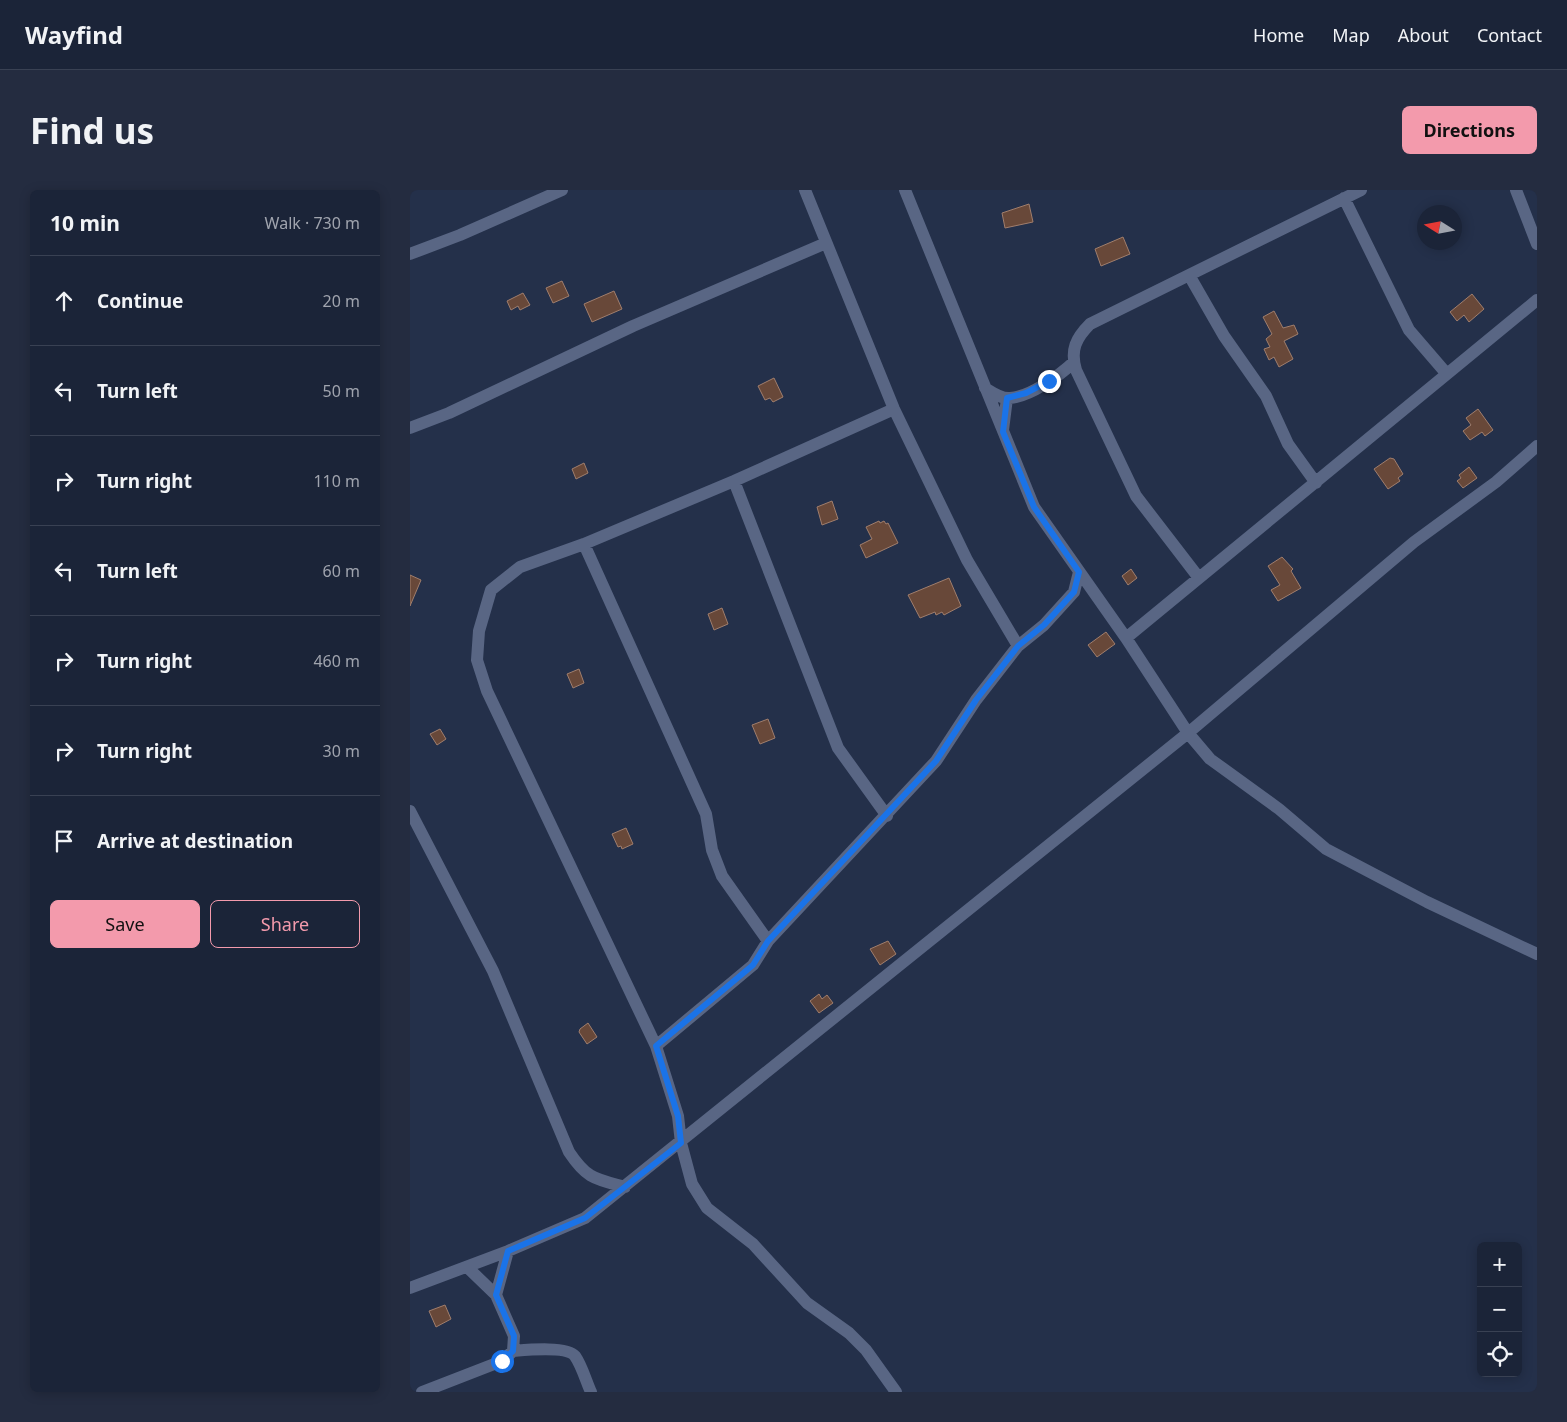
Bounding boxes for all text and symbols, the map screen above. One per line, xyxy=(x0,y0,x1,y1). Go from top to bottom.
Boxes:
text: Wayfind xyxy=(25,18,123,51)
text: Home xyxy=(1253,23,1304,47)
text: Map xyxy=(1332,23,1370,47)
text: About xyxy=(1398,23,1449,47)
text: Contact xyxy=(1477,23,1542,47)
button: Directions xyxy=(1402,106,1537,154)
text: Find us xyxy=(30,107,154,154)
north arrow xyxy=(1417,205,1462,250)
text: 10 min xyxy=(50,209,120,237)
text: Walk · 730 m xyxy=(265,212,360,234)
icon: ahead xyxy=(50,287,78,315)
text: Continue xyxy=(97,288,183,314)
text: 20 m xyxy=(323,290,360,312)
route end xyxy=(1038,370,1061,393)
icon: left xyxy=(50,377,78,405)
text: Turn left xyxy=(97,378,178,404)
text: 50 m xyxy=(323,380,360,402)
icon: right xyxy=(50,467,78,495)
text: Turn right xyxy=(97,468,192,494)
text: 110 m xyxy=(313,470,360,492)
icon: left xyxy=(50,557,78,585)
text: Turn left xyxy=(97,558,178,584)
text: 60 m xyxy=(323,560,360,582)
icon: right xyxy=(50,647,78,675)
text: Turn right xyxy=(97,648,192,674)
text: 460 m xyxy=(313,650,360,672)
icon: right xyxy=(50,737,78,765)
text: Turn right xyxy=(97,738,192,764)
text: 30 m xyxy=(323,740,360,762)
icon: arrive xyxy=(50,827,78,855)
text: Arrive at destination xyxy=(97,828,293,854)
button: Save xyxy=(50,900,200,948)
button: Share xyxy=(210,900,360,948)
map controls xyxy=(1477,1242,1522,1377)
button: + xyxy=(1477,1242,1522,1287)
button: − xyxy=(1477,1287,1522,1332)
button: locate xyxy=(1477,1332,1522,1377)
route start xyxy=(491,1350,514,1373)

